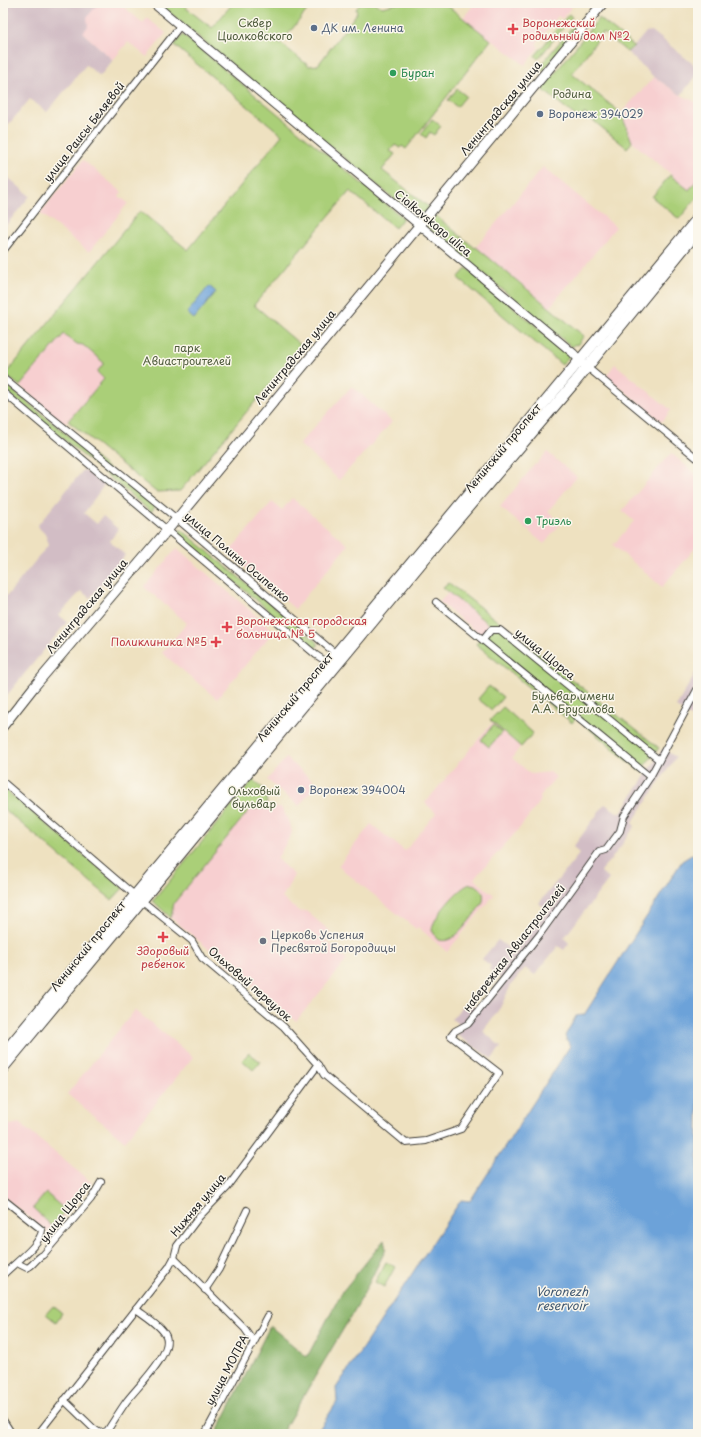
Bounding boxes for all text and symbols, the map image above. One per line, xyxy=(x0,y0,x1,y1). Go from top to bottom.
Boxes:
park label: Сквер Циолковского xyxy=(217,14,293,44)
place label: Воронежский родильный дом №2 xyxy=(522,14,630,44)
place label: ДК им. Ленина xyxy=(321,19,404,36)
marker: ДК им. Ленина xyxy=(309,23,319,33)
marker: Воронежский родильный дом №2 xyxy=(507,23,519,35)
street label: Ленинградская улица xyxy=(456,57,545,159)
place label: Буран xyxy=(401,64,435,81)
marker: Буран xyxy=(388,68,398,78)
street label: улица Раисы Беляевой xyxy=(39,78,128,185)
park label: Родина xyxy=(552,85,592,102)
place label: Воронеж 394029 xyxy=(548,105,643,122)
marker: Воронеж 394029 xyxy=(535,109,545,119)
street label: Ciolkovskogo ulica xyxy=(391,185,476,260)
street label: Ленинградская улица xyxy=(250,306,339,408)
park label: парк Авиастроителей xyxy=(143,339,231,369)
street label: Ленинский проспект xyxy=(460,399,545,496)
street label: улица Полины Осипенко xyxy=(181,507,294,606)
place label: Триэль xyxy=(536,512,572,529)
marker: Триэль xyxy=(523,516,533,526)
street label: Ленинградская улица xyxy=(42,555,131,657)
place label: Воронежская городская больница № 5 xyxy=(236,612,367,642)
marker: Воронежская городская больница № 5 xyxy=(221,621,233,633)
street label: улица Щорса xyxy=(511,624,579,683)
place label: Поликлиника №5 xyxy=(111,633,207,650)
marker: Поликлиника №5 xyxy=(210,636,222,648)
street label: Ленинский проспект xyxy=(252,648,337,745)
park label: Бульвар имени А.А. Брусилова xyxy=(531,687,615,717)
place label: Воронеж 394004 xyxy=(309,781,406,798)
park label: Ольховый бульвар xyxy=(228,782,280,812)
marker: Воронеж 394004 xyxy=(296,785,306,795)
street label: набережная Авиастроителей xyxy=(458,880,569,1015)
street label: Ленинский проспект xyxy=(46,896,130,994)
place label: Церковь Успения Пресвятой Богородицы xyxy=(271,926,396,956)
marker: Здоровый ребенок xyxy=(157,931,169,943)
marker: Церковь Успения Пресвятой Богородицы xyxy=(258,936,268,946)
place label: Здоровый ребенок xyxy=(136,942,189,972)
street label: Ольховый переулок xyxy=(205,942,296,1025)
street label: Нижняя улица xyxy=(166,1169,229,1240)
street label: улица Щорса xyxy=(35,1177,94,1246)
water label: Voronezh reservoir xyxy=(536,1282,589,1314)
street label: улица МОПРА xyxy=(201,1331,253,1408)

